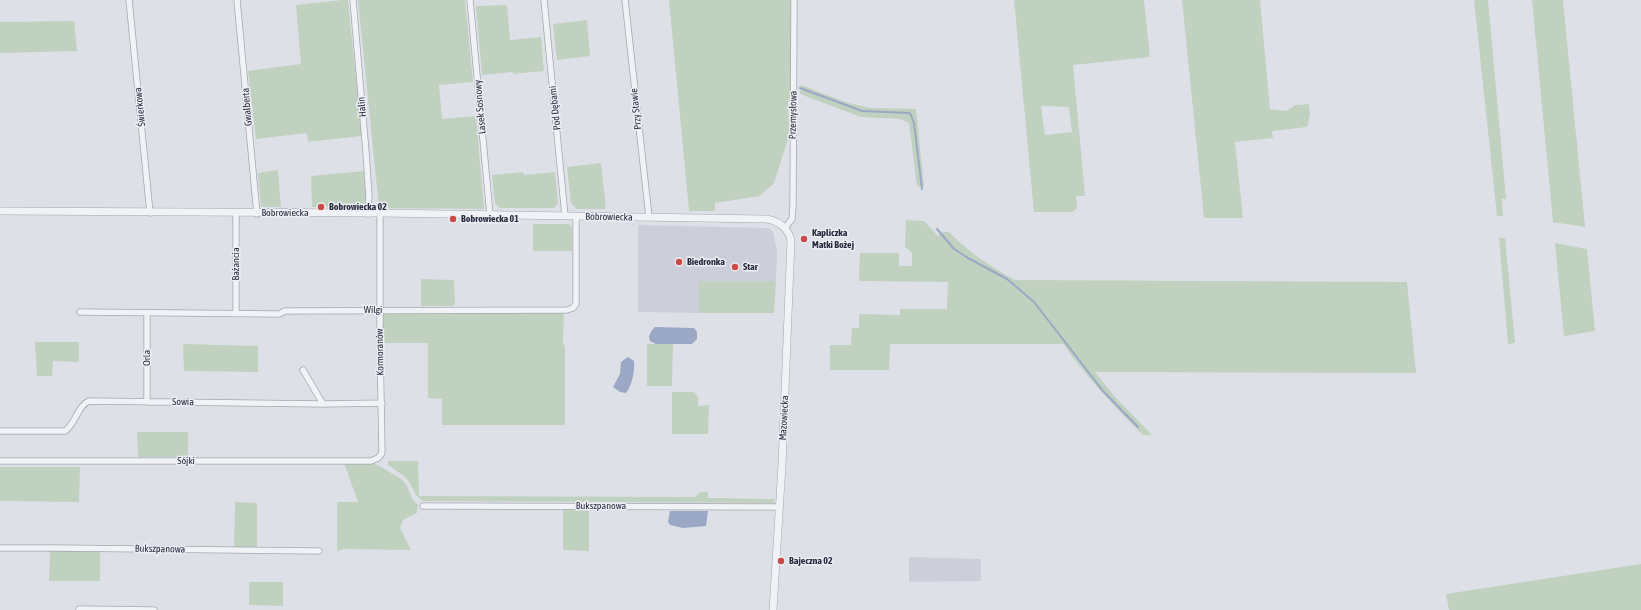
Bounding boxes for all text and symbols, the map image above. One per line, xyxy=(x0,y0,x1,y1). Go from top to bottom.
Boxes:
street label: Lasek Sosnowy xyxy=(472,79,488,135)
street label: Pod Dębami xyxy=(547,85,563,131)
street label: Świerkowa xyxy=(132,87,148,127)
street label: Gwalberta xyxy=(239,87,255,127)
street label: Przy Stawie xyxy=(628,88,644,130)
street label: Przemysłowa xyxy=(787,91,799,139)
street label: Halin xyxy=(355,96,369,118)
place label: Bobrowiecka 02 xyxy=(329,201,387,213)
marker: Bobrowiecka 02 xyxy=(316,202,326,212)
street label: Bobrowiecka xyxy=(261,207,309,219)
street label: Bobrowiecka xyxy=(585,211,633,223)
place label: Bobrowiecka 01 xyxy=(461,213,519,225)
marker: Bobrowiecka 01 xyxy=(448,214,458,224)
place label: Kapliczka Matki Bożej xyxy=(812,227,854,250)
marker: Kapliczka Matki Bożej xyxy=(799,234,809,244)
street label: Bażancia xyxy=(230,247,242,281)
place label: Biedronka xyxy=(687,256,725,268)
marker: Biedronka xyxy=(674,257,684,267)
place label: Star xyxy=(743,261,758,273)
marker: Star xyxy=(730,262,740,272)
street label: Wilgi xyxy=(364,304,382,316)
street label: Kormoranów xyxy=(374,328,386,376)
street label: Orla xyxy=(141,350,153,366)
street label: Mazowiecka xyxy=(777,395,791,441)
street label: Sowia xyxy=(172,396,194,408)
street label: Sójki xyxy=(177,455,195,467)
street label: Bukszpanowa xyxy=(576,500,626,512)
street label: Bukszpanowa xyxy=(135,543,185,555)
place label: Bajeczna 02 xyxy=(789,555,833,567)
marker: Bajeczna 02 xyxy=(776,556,786,566)

